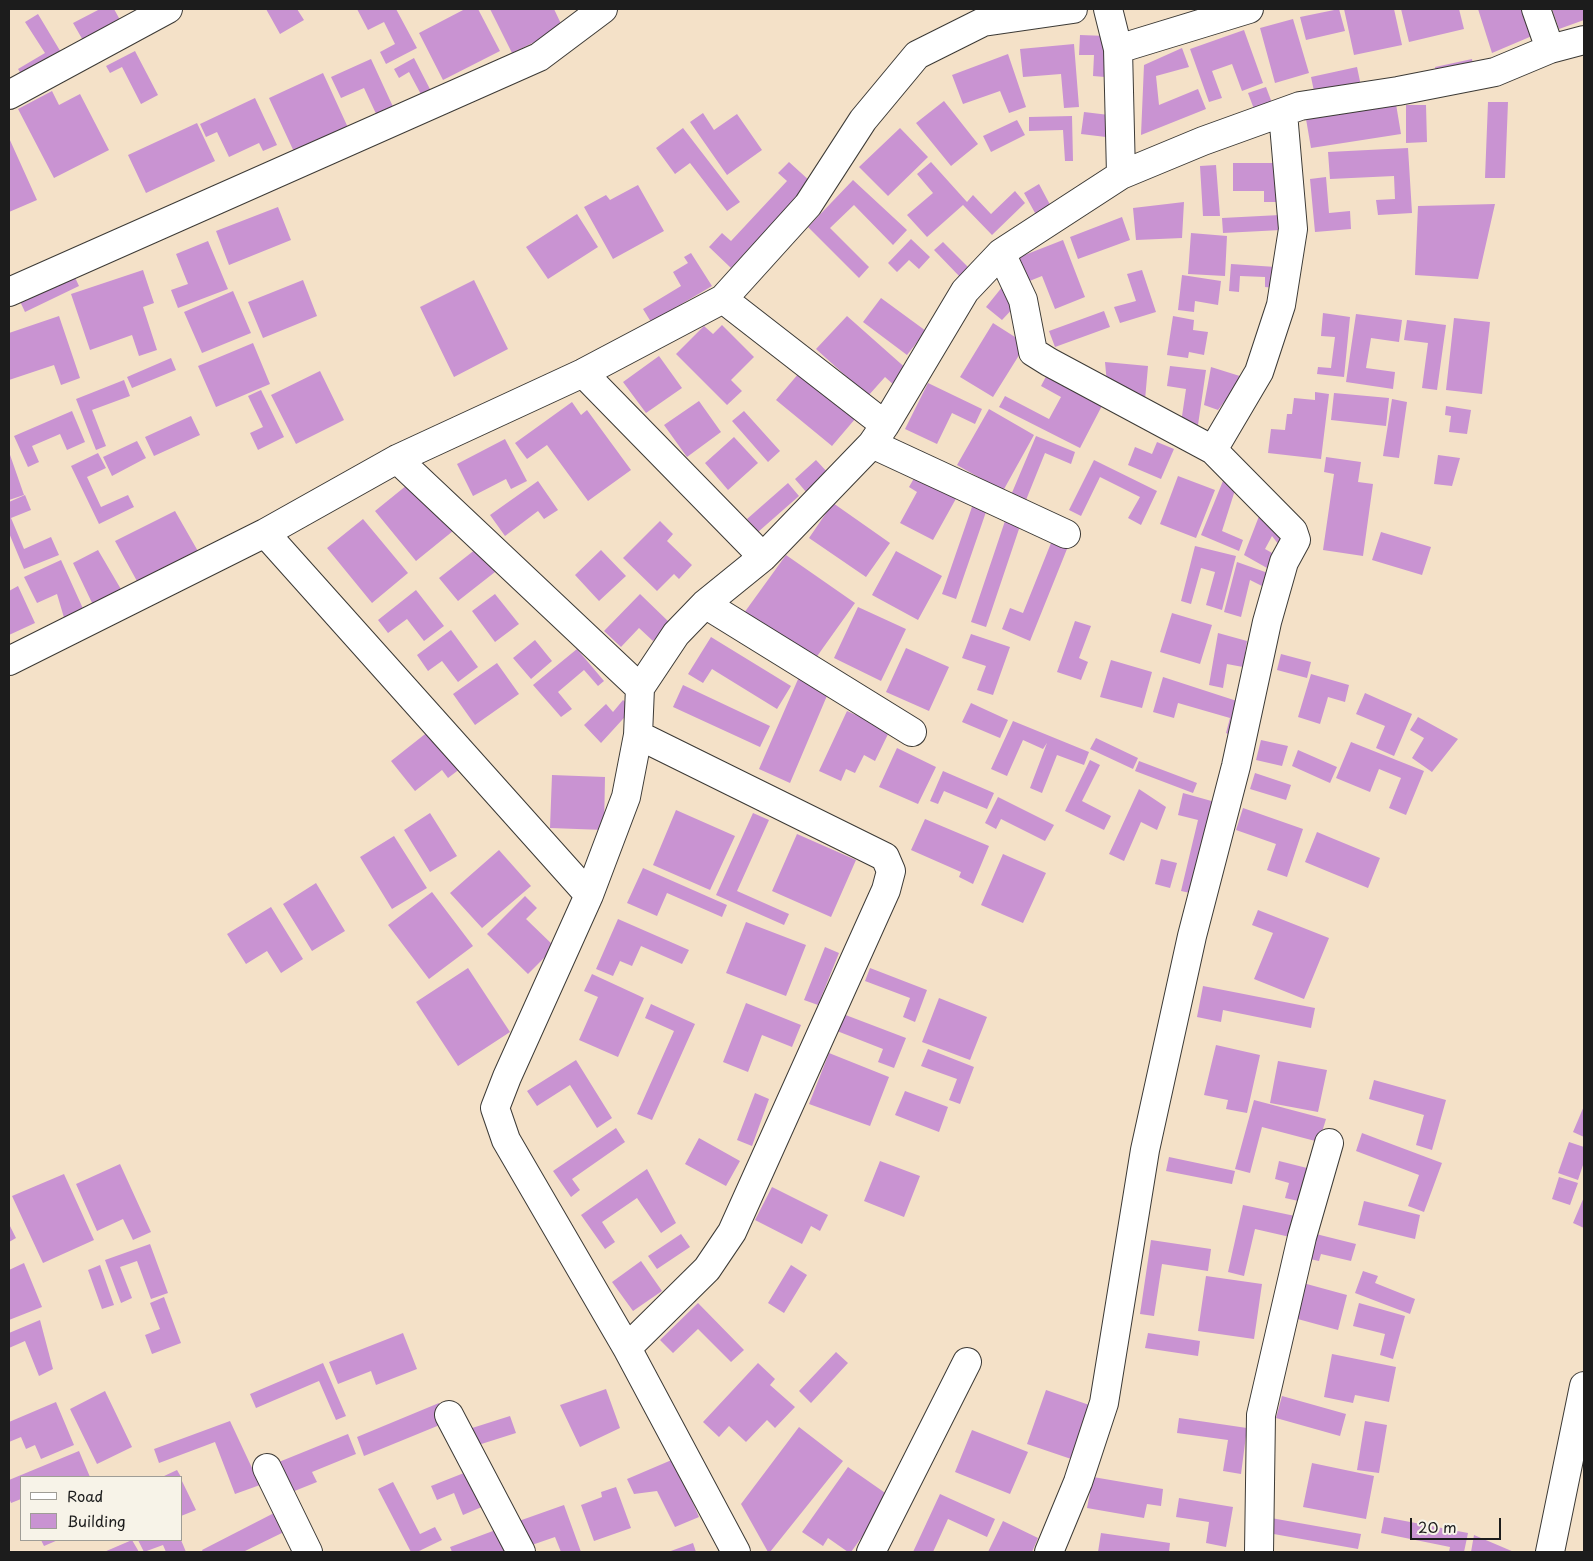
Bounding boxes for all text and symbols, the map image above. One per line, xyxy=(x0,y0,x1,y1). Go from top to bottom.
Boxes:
legend xyxy=(20,1476,182,1541)
text: Road xyxy=(67,1484,103,1507)
scale bar xyxy=(1413,1508,1504,1540)
text: Building xyxy=(67,1509,126,1532)
text: 20 m xyxy=(1418,1515,1457,1538)

